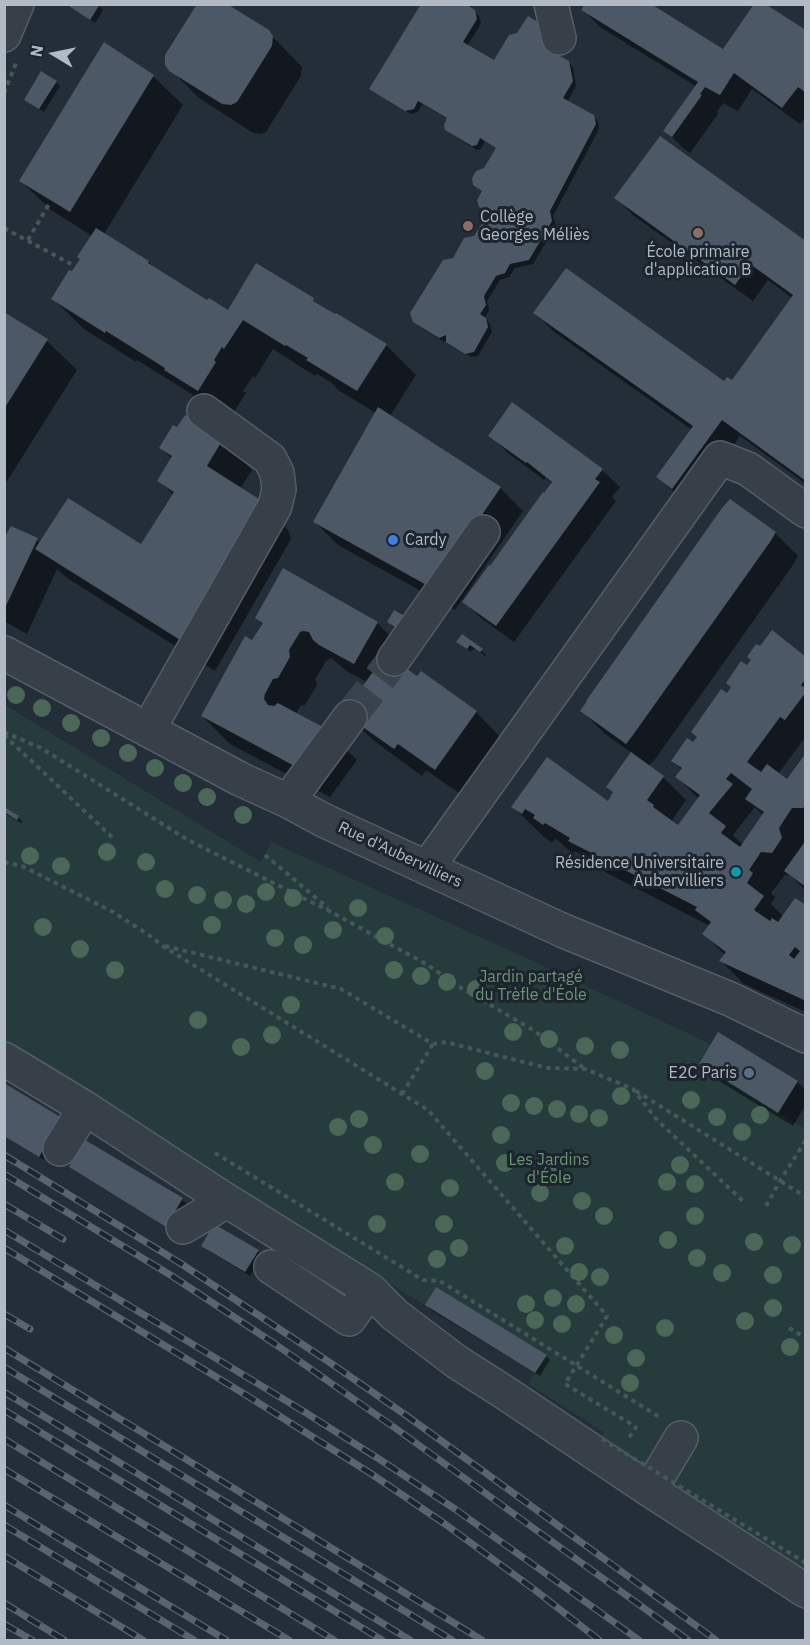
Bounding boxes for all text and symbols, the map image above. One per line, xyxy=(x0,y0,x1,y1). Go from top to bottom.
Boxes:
north arrow xyxy=(24,24,84,84)
text: N xyxy=(25,43,47,58)
place label: Collège Georges Méliès xyxy=(480,207,590,245)
marker: Collège Georges Méliès xyxy=(461,219,475,233)
marker: École primaire d'application B xyxy=(691,226,705,240)
place label: École primaire d'application B xyxy=(644,242,752,280)
place label: Cardy xyxy=(405,530,447,550)
marker: Cardy xyxy=(386,533,400,547)
street label: Rue d'Aubervilliers xyxy=(335,818,465,892)
place label: Résidence Universitaire Aubervilliers xyxy=(555,853,724,891)
marker: Résidence Universitaire Aubervilliers xyxy=(729,865,743,879)
park label: Jardin partagé du Trèfle d'Éole xyxy=(475,967,587,1005)
place label: E2C Paris xyxy=(669,1063,737,1083)
marker: E2C Paris xyxy=(742,1066,756,1080)
park label: Les Jardins d'Éole xyxy=(509,1150,589,1188)

